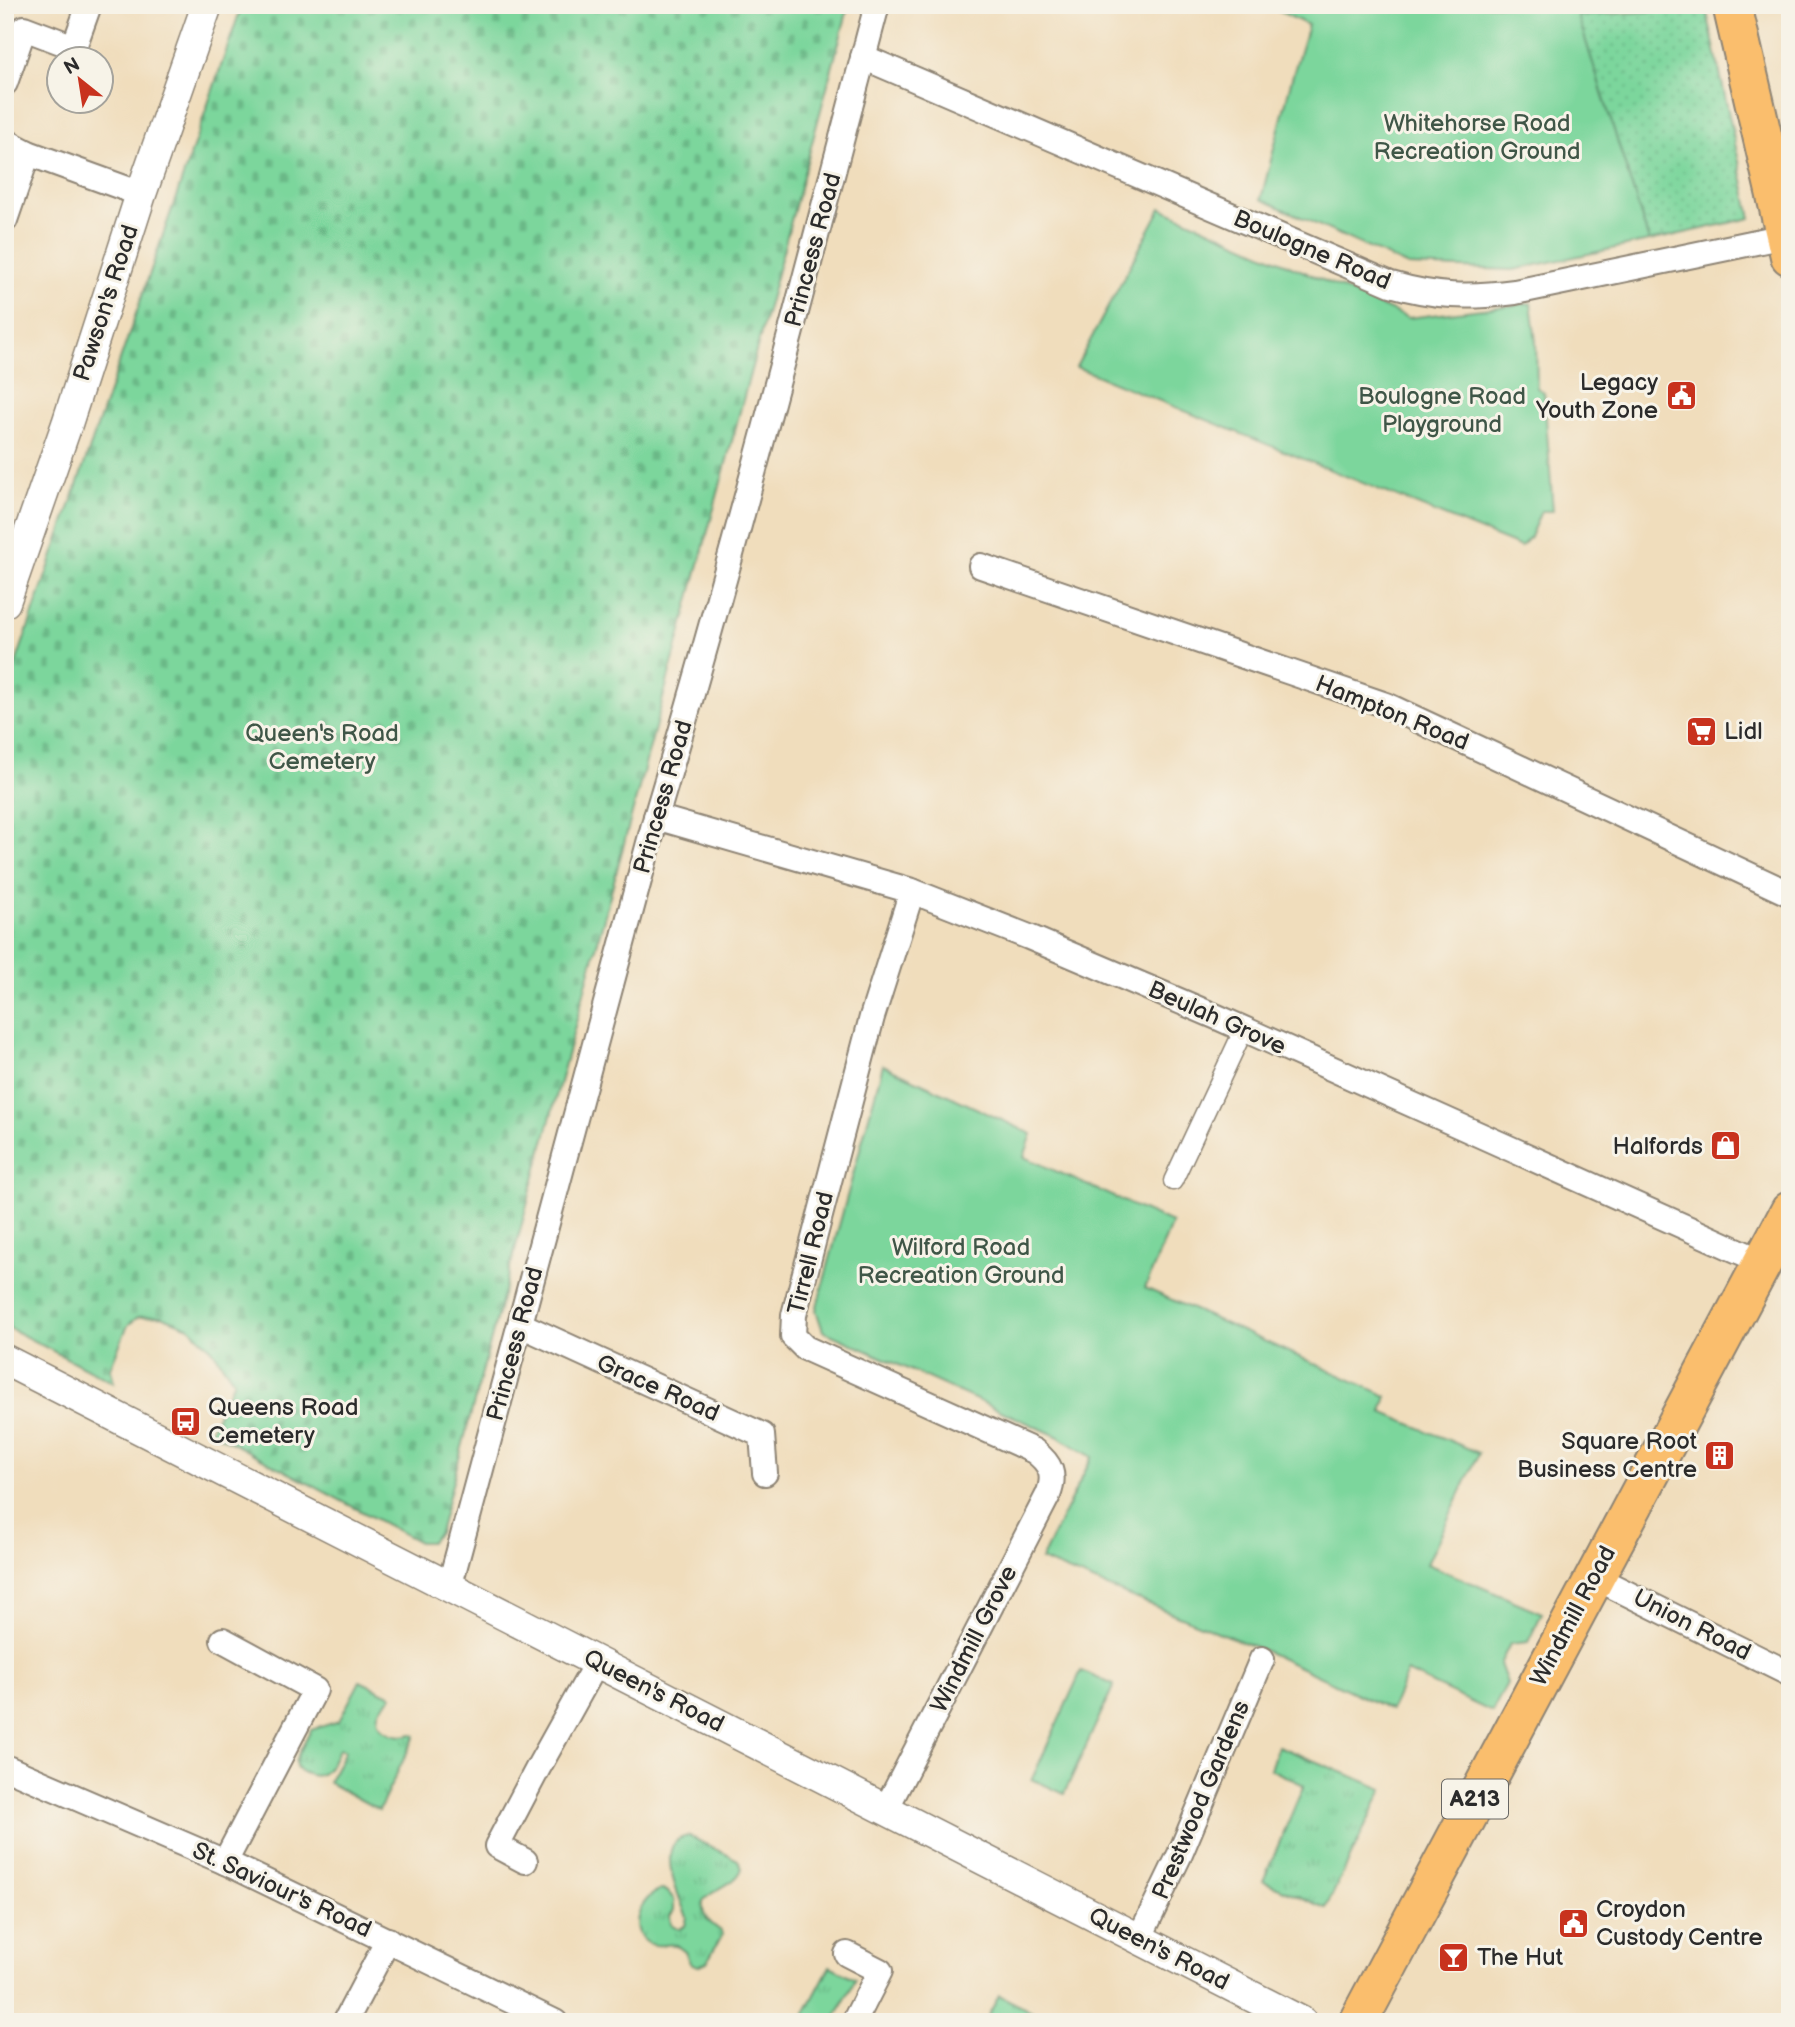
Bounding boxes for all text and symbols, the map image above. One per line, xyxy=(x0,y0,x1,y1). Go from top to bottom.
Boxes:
north arrow xyxy=(46,46,116,116)
text: N xyxy=(60,53,84,80)
park label: Whitehorse Road Recreation Ground xyxy=(1374,109,1580,166)
street label: Princess Road xyxy=(779,170,847,330)
street label: Boulogne Road xyxy=(1229,204,1395,296)
street label: Pawson's Road xyxy=(67,221,145,385)
place label: Legacy Youth Zone xyxy=(1535,368,1658,425)
public building icon: Legacy Youth Zone xyxy=(1664,379,1698,413)
park label: Boulogne Road Playground xyxy=(1358,382,1526,439)
street label: Hampton Road xyxy=(1311,669,1473,757)
supermarket icon: Lidl xyxy=(1684,714,1718,748)
street label: Princess Road xyxy=(627,717,699,877)
place label: Lidl xyxy=(1724,717,1763,746)
park label: Queen's Road Cemetery xyxy=(245,719,399,776)
street label: Beulah Grove xyxy=(1144,975,1290,1061)
shop icon: Halfords xyxy=(1709,1129,1743,1163)
place label: Halfords xyxy=(1613,1132,1703,1161)
street label: Tirrell Road xyxy=(782,1189,840,1317)
park label: Wilford Road Recreation Ground xyxy=(858,1233,1064,1290)
street label: Princess Road xyxy=(481,1264,549,1424)
street label: Grace Road xyxy=(592,1348,724,1428)
place label: Queens Road Cemetery xyxy=(208,1393,358,1450)
bus stop icon: Queens Road Cemetery xyxy=(168,1404,202,1438)
place label: Square Root Business Centre xyxy=(1517,1427,1698,1484)
building icon: Square Root Business Centre xyxy=(1703,1438,1737,1472)
street label: Windmill Road xyxy=(1524,1541,1622,1691)
street label: Windmill Grove xyxy=(924,1560,1024,1718)
street label: Union Road xyxy=(1628,1583,1756,1667)
street label: Queen's Road xyxy=(579,1643,729,1739)
street label: Prestwood Gardens xyxy=(1146,1696,1256,1904)
road number: A213 xyxy=(1442,1780,1508,1818)
street label: St. Saviour's Road xyxy=(188,1836,376,1944)
place label: Croydon Custody Centre xyxy=(1596,1895,1763,1952)
street label: Queen's Road xyxy=(1084,1901,1234,1997)
public building icon: Croydon Custody Centre xyxy=(1556,1906,1590,1940)
bar icon: The Hut xyxy=(1437,1940,1471,1974)
place label: The Hut xyxy=(1477,1943,1564,1972)

